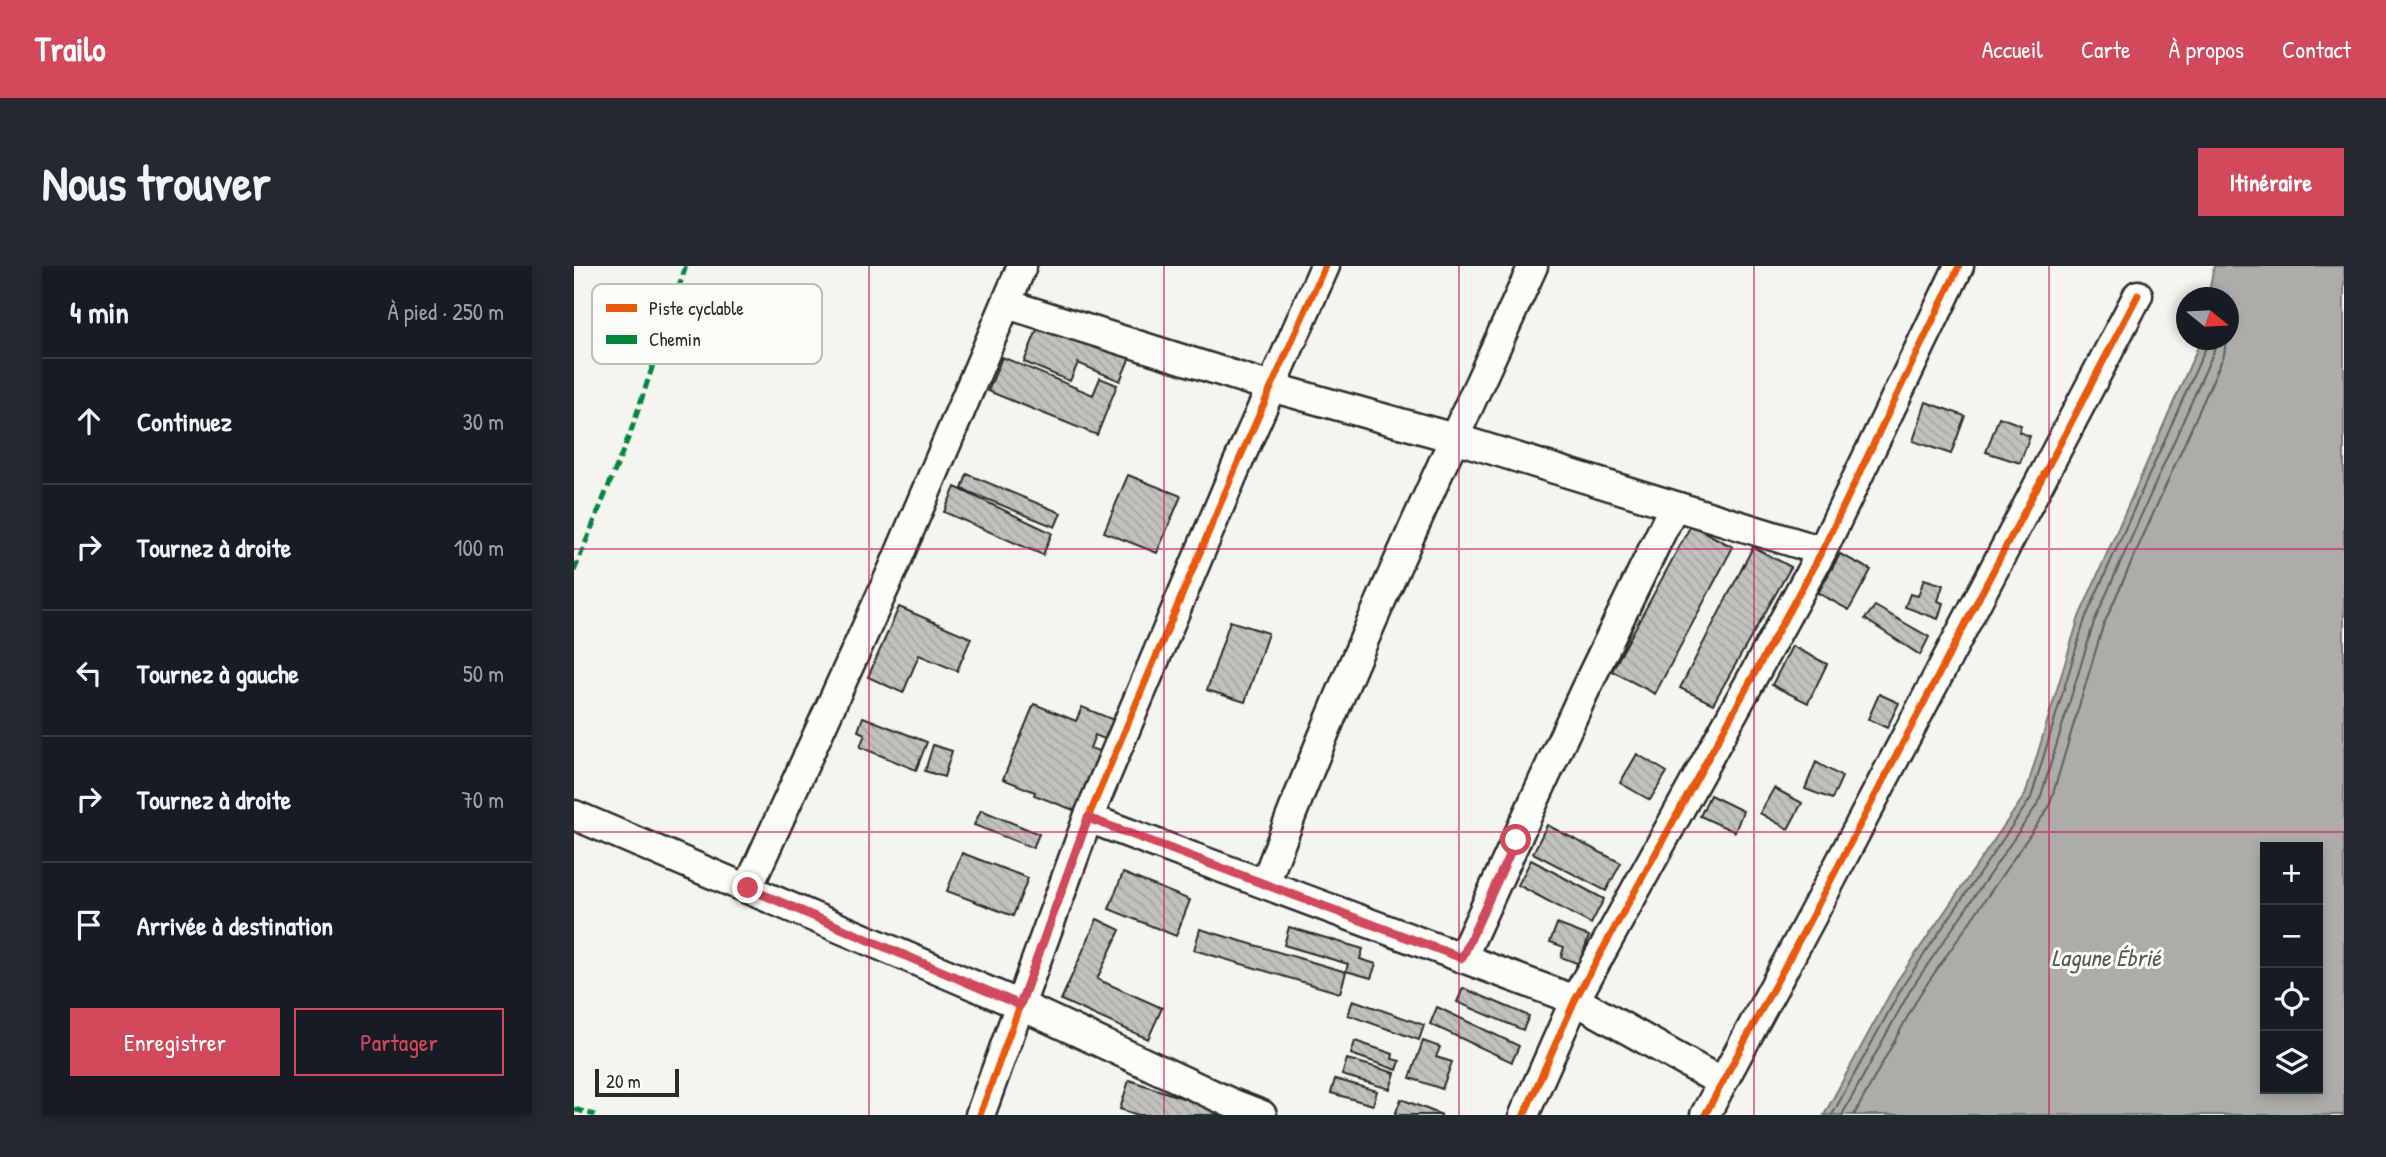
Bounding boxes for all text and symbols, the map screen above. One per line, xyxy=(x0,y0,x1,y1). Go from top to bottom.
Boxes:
text: Trailo xyxy=(35,27,106,71)
text: Accueil xyxy=(1982,33,2043,65)
text: Carte xyxy=(2081,33,2130,65)
text: À propos xyxy=(2168,33,2244,65)
text: Contact xyxy=(2282,33,2351,65)
button: Itinéraire xyxy=(2198,148,2344,216)
text: Nous trouver xyxy=(42,149,271,215)
legend xyxy=(592,284,822,364)
north arrow xyxy=(2176,287,2239,350)
text: 4 min xyxy=(70,292,129,332)
text: Piste cyclable xyxy=(649,295,744,321)
text: À pied · 250 m xyxy=(387,296,504,327)
text: Chemin xyxy=(649,326,701,352)
icon: ahead xyxy=(70,402,108,440)
text: Continuez xyxy=(137,404,232,439)
text: 30 m xyxy=(462,406,504,437)
icon: right xyxy=(70,528,108,566)
text: Tournez à droite xyxy=(137,530,291,565)
text: 100 m xyxy=(454,532,504,563)
icon: left xyxy=(70,654,108,692)
text: Tournez à gauche xyxy=(137,656,299,691)
text: 50 m xyxy=(463,658,504,689)
icon: right xyxy=(70,780,108,818)
text: Tournez à droite xyxy=(137,782,291,817)
text: 70 m xyxy=(461,784,504,815)
route start xyxy=(1500,824,1531,855)
map controls xyxy=(2260,842,2323,1094)
button: + xyxy=(2260,842,2323,905)
route end xyxy=(732,872,763,903)
button: − xyxy=(2260,905,2323,968)
icon: arrive xyxy=(70,906,108,944)
text: Arrivée à destination xyxy=(137,908,333,943)
water label: Lagune Ébrié xyxy=(2051,941,2162,974)
button: locate xyxy=(2260,968,2323,1031)
button: Enregistrer xyxy=(70,1008,280,1076)
button: Partager xyxy=(294,1008,504,1076)
button: layers xyxy=(2260,1031,2323,1094)
scale bar xyxy=(595,1066,679,1098)
text: 20 m xyxy=(606,1068,641,1094)

